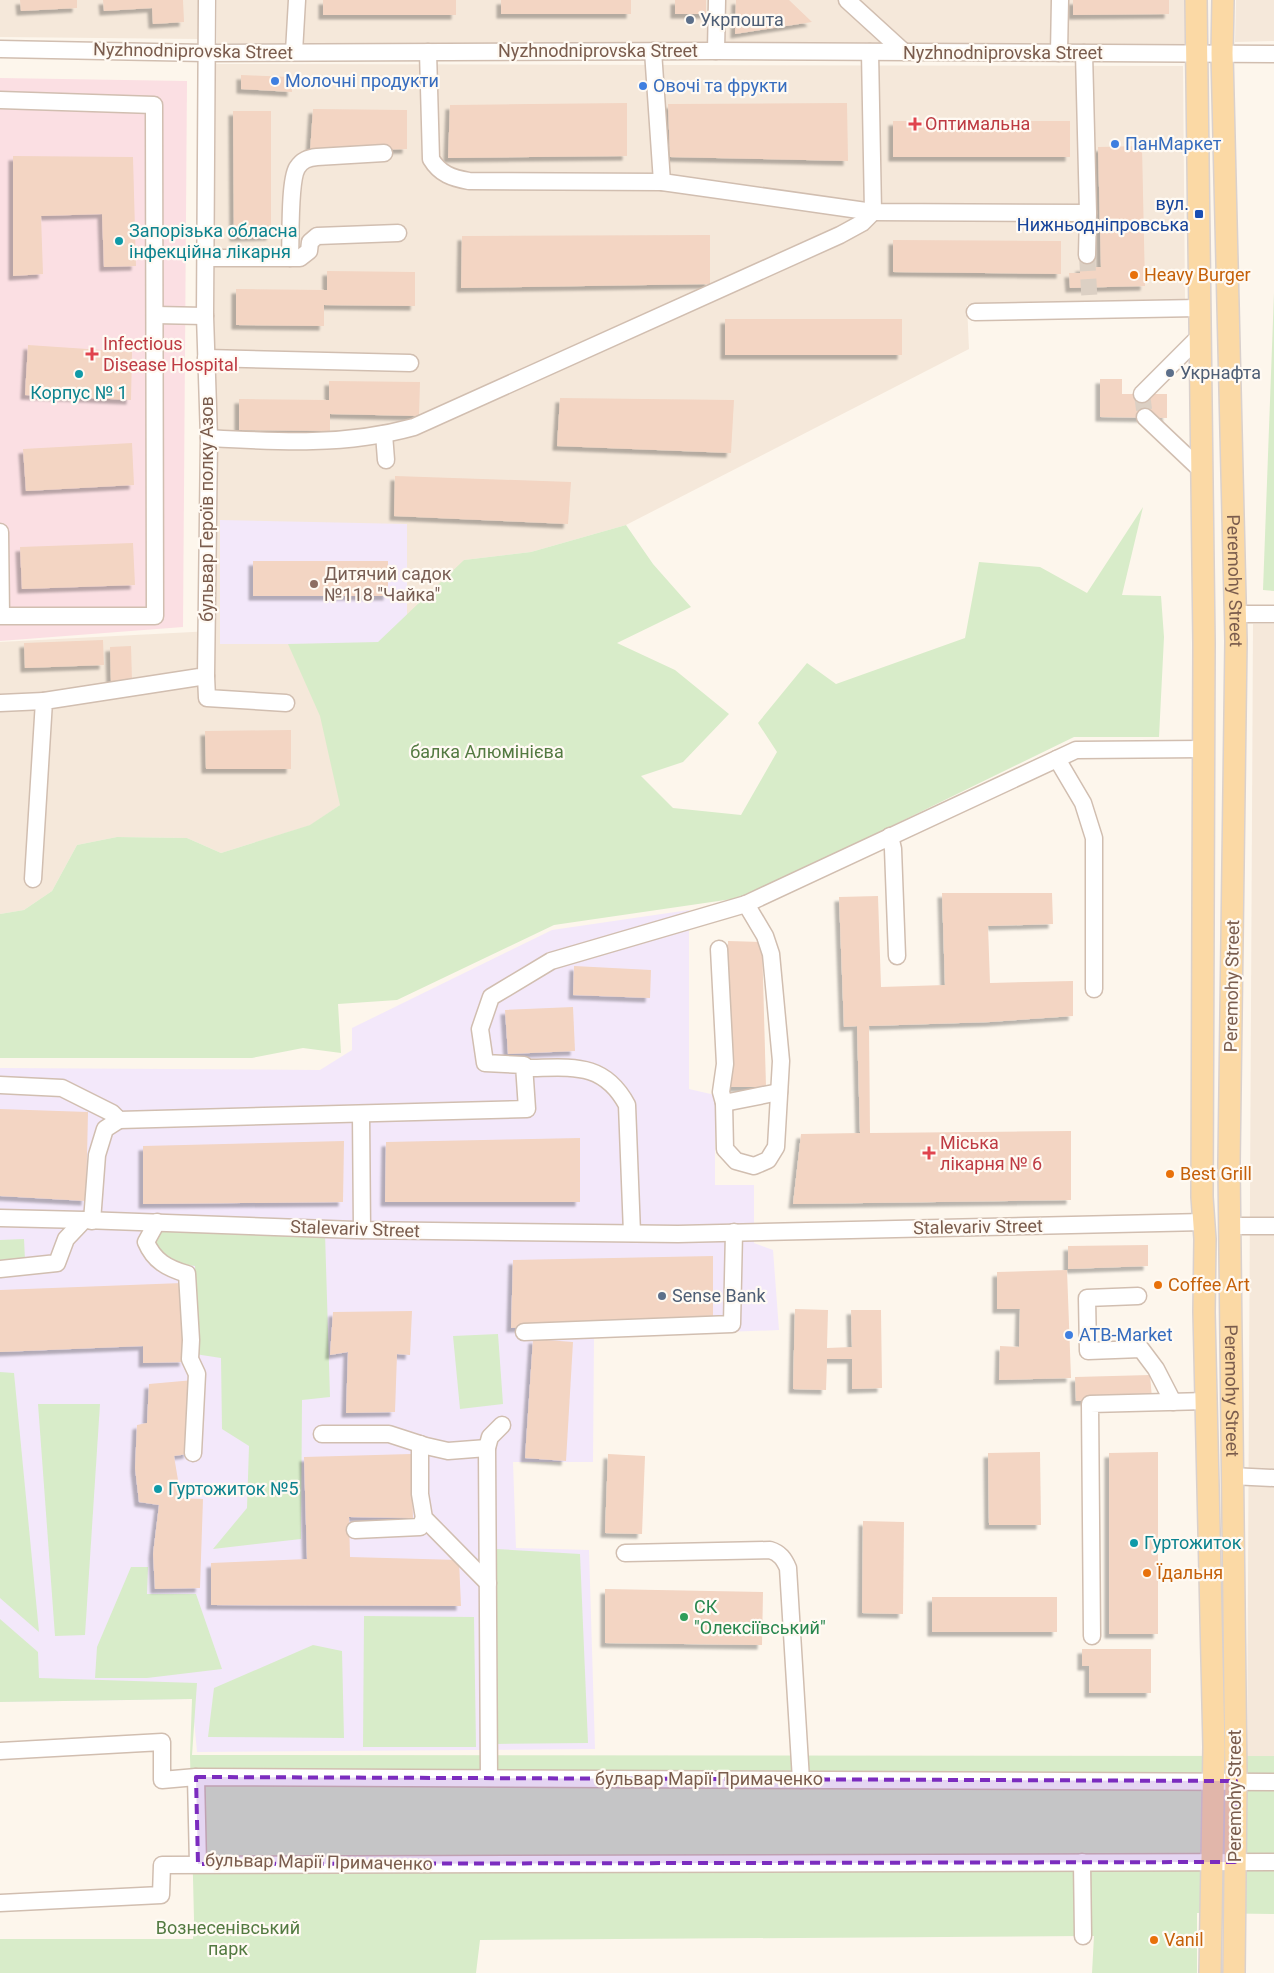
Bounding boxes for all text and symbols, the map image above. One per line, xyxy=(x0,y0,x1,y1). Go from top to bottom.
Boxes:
place label: Укрпошта xyxy=(700,9,784,30)
marker: Укрпошта xyxy=(684,14,696,26)
street label: Nyzhnodniprovska Street xyxy=(93,38,293,63)
street label: Nyzhnodniprovska Street xyxy=(498,40,698,61)
street label: Nyzhnodniprovska Street xyxy=(903,42,1103,63)
place label: Молочні продукти xyxy=(285,70,439,91)
marker: Молочні продукти xyxy=(269,75,281,87)
place label: Овочі та фрукти xyxy=(653,75,788,96)
marker: Овочі та фрукти xyxy=(637,80,649,92)
place label: Оптимальна xyxy=(925,113,1030,134)
marker: Оптимальна xyxy=(909,118,921,130)
place label: ПанМаркет xyxy=(1125,133,1222,154)
marker: ПанМаркет xyxy=(1109,138,1121,150)
place label: вул. Нижньодніпровська xyxy=(1017,193,1189,235)
marker: вул. Нижньодніпровська xyxy=(1193,208,1205,220)
place label: Запорізька обласна інфекційна лікарня xyxy=(129,220,298,262)
marker: Запорізька обласна інфекційна лікарня xyxy=(113,235,125,247)
place label: Heavy Burger xyxy=(1144,264,1251,285)
marker: Heavy Burger xyxy=(1128,269,1140,281)
place label: Infectious Disease Hospital xyxy=(103,333,238,375)
marker: Infectious Disease Hospital xyxy=(85,347,99,361)
place label: Укрнафта xyxy=(1180,362,1261,383)
marker: Укрнафта xyxy=(1164,367,1176,379)
marker: Корпус № 1 xyxy=(73,368,85,380)
place label: Корпус № 1 xyxy=(30,382,128,403)
street label: бульвар Героїв полку Азов xyxy=(196,396,217,622)
street label: Peremohy Street xyxy=(1223,514,1247,647)
place label: Дитячий садок №118 "Чайка" xyxy=(324,563,452,605)
marker: Дитячий садок №118 "Чайка" xyxy=(308,578,320,590)
park label: балка Алюмінієва xyxy=(410,741,564,762)
street label: Peremohy Street xyxy=(1220,919,1243,1053)
place label: Мiська лiкарня № 6 xyxy=(940,1132,1042,1174)
marker: Мiська лiкарня № 6 xyxy=(922,1146,936,1160)
place label: Best Grill xyxy=(1180,1163,1252,1184)
marker: Best Grill xyxy=(1164,1168,1176,1180)
street label: Stalevariv Street xyxy=(913,1215,1043,1238)
street label: Stalevariv Street xyxy=(290,1216,420,1241)
place label: Coffee Art xyxy=(1168,1274,1250,1295)
marker: Coffee Art xyxy=(1152,1279,1164,1291)
place label: Sense Bank xyxy=(672,1285,766,1306)
marker: Sense Bank xyxy=(656,1290,668,1302)
place label: ATB-Market xyxy=(1079,1324,1173,1345)
street label: Peremohy Street xyxy=(1221,1324,1243,1457)
marker: ATB-Market xyxy=(1063,1329,1075,1341)
place label: Гуртожиток №5 xyxy=(168,1478,299,1499)
marker: Гуртожиток №5 xyxy=(152,1483,164,1495)
place label: Гуртожиток xyxy=(1144,1532,1242,1553)
marker: Гуртожиток xyxy=(1128,1537,1140,1549)
place label: Їдальня xyxy=(1156,1562,1223,1583)
marker: Їдальня xyxy=(1141,1567,1153,1579)
place label: СК "Олексіївський" xyxy=(694,1596,826,1638)
marker: СК "Олексіївський" xyxy=(678,1611,690,1623)
street label: Peremohy Street xyxy=(1224,1730,1245,1862)
street label: бульвар Марії Примаченко xyxy=(595,1768,823,1789)
street label: бульвар Марії Примаченко xyxy=(205,1849,433,1874)
park label: Вознесенівський парк xyxy=(156,1917,300,1959)
place label: Vanil xyxy=(1164,1929,1204,1950)
marker: Vanil xyxy=(1148,1934,1160,1946)

